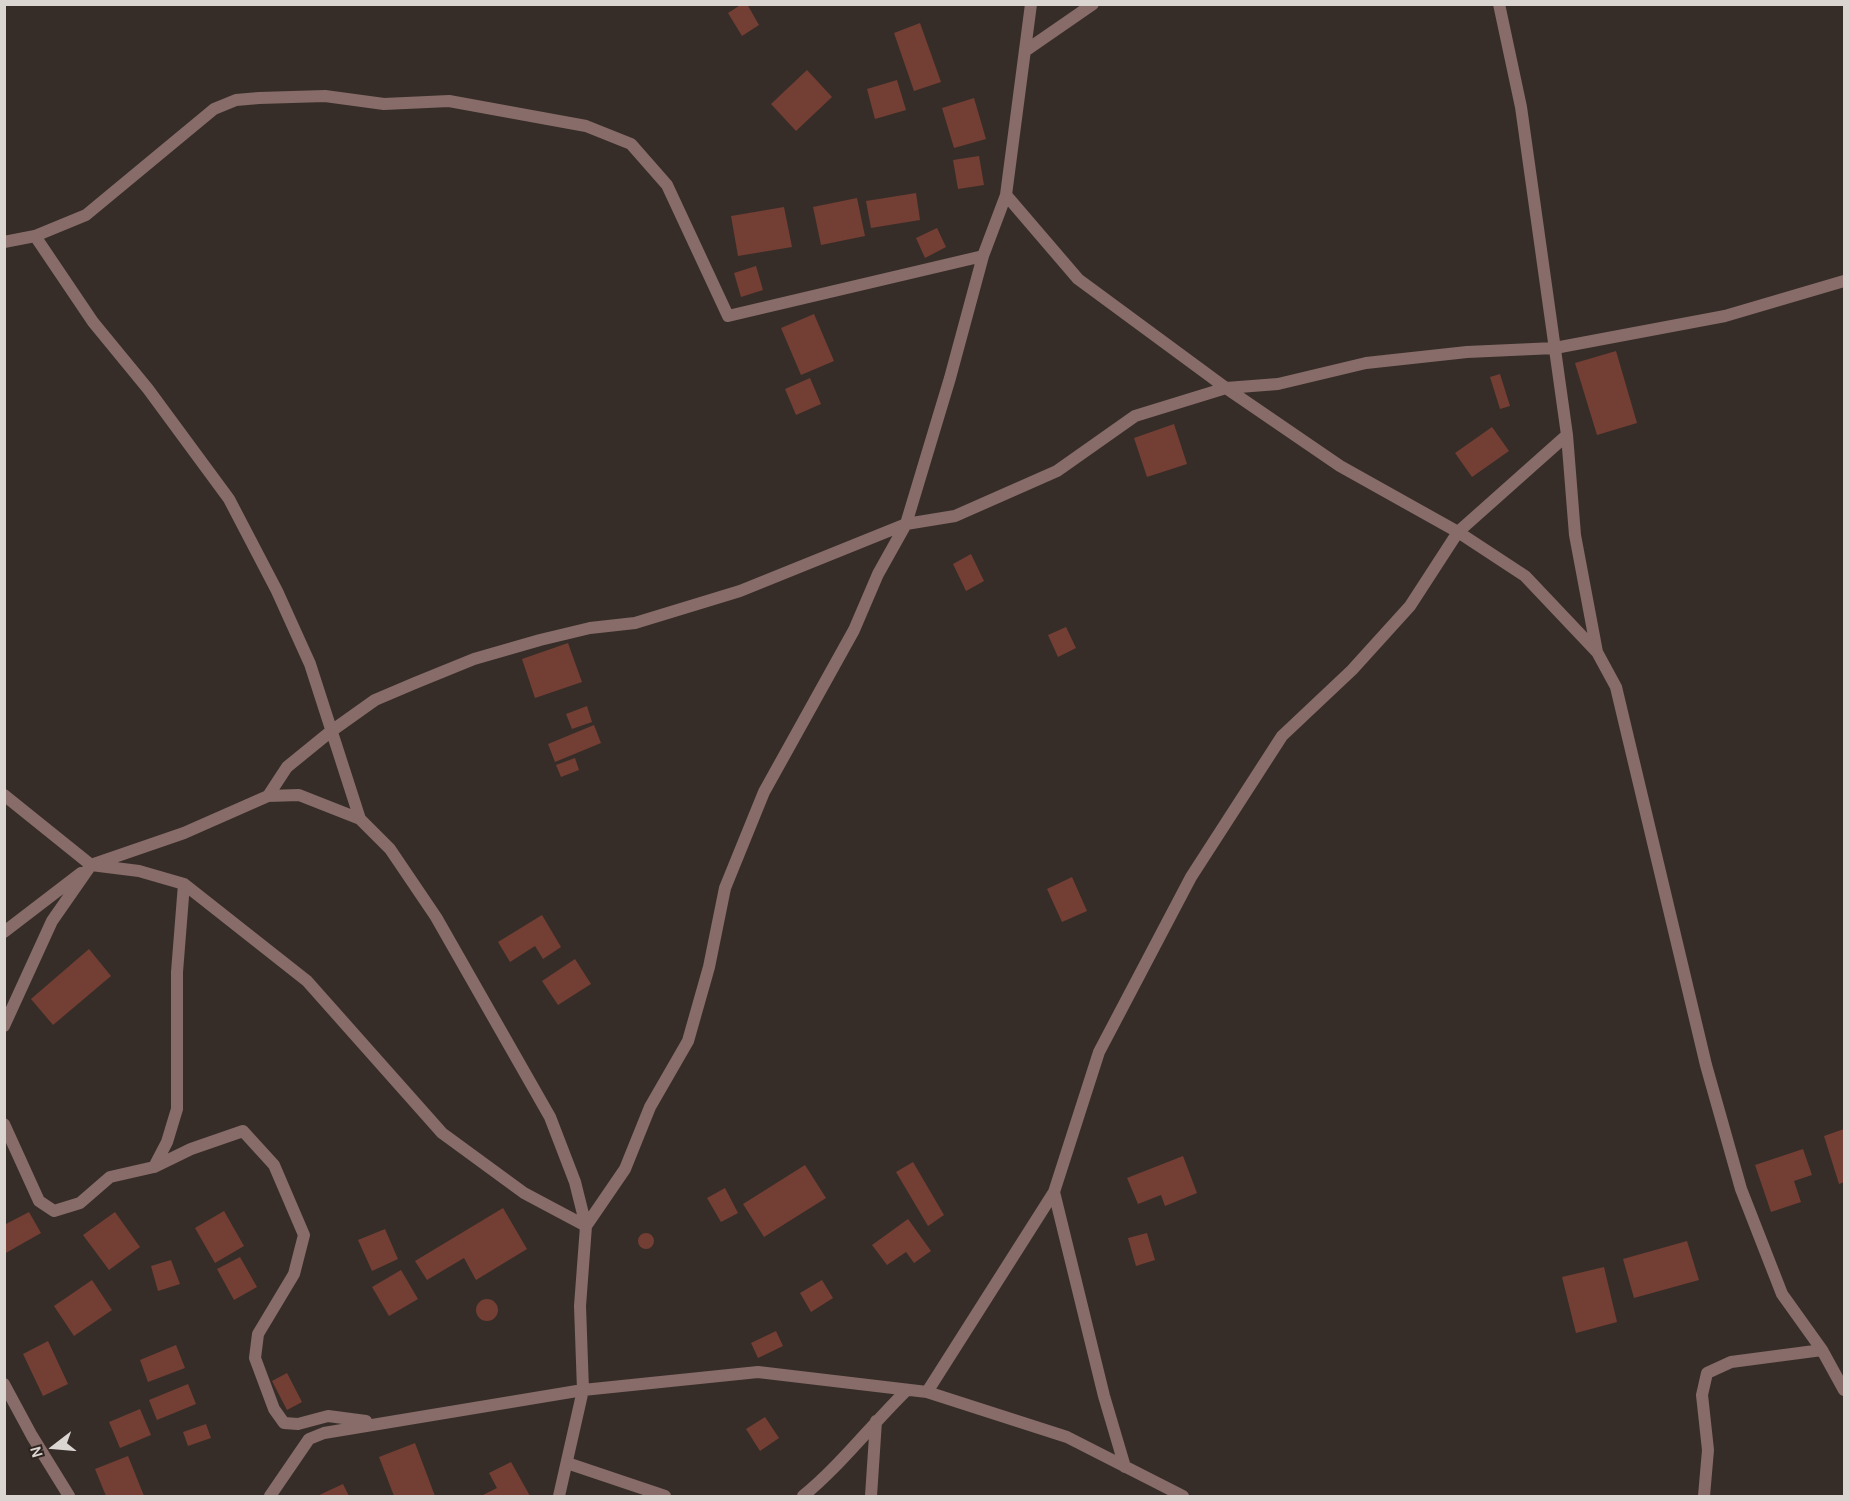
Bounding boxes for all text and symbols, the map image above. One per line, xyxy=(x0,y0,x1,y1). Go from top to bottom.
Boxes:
north arrow xyxy=(24,1417,84,1477)
text: N xyxy=(26,1444,47,1460)

